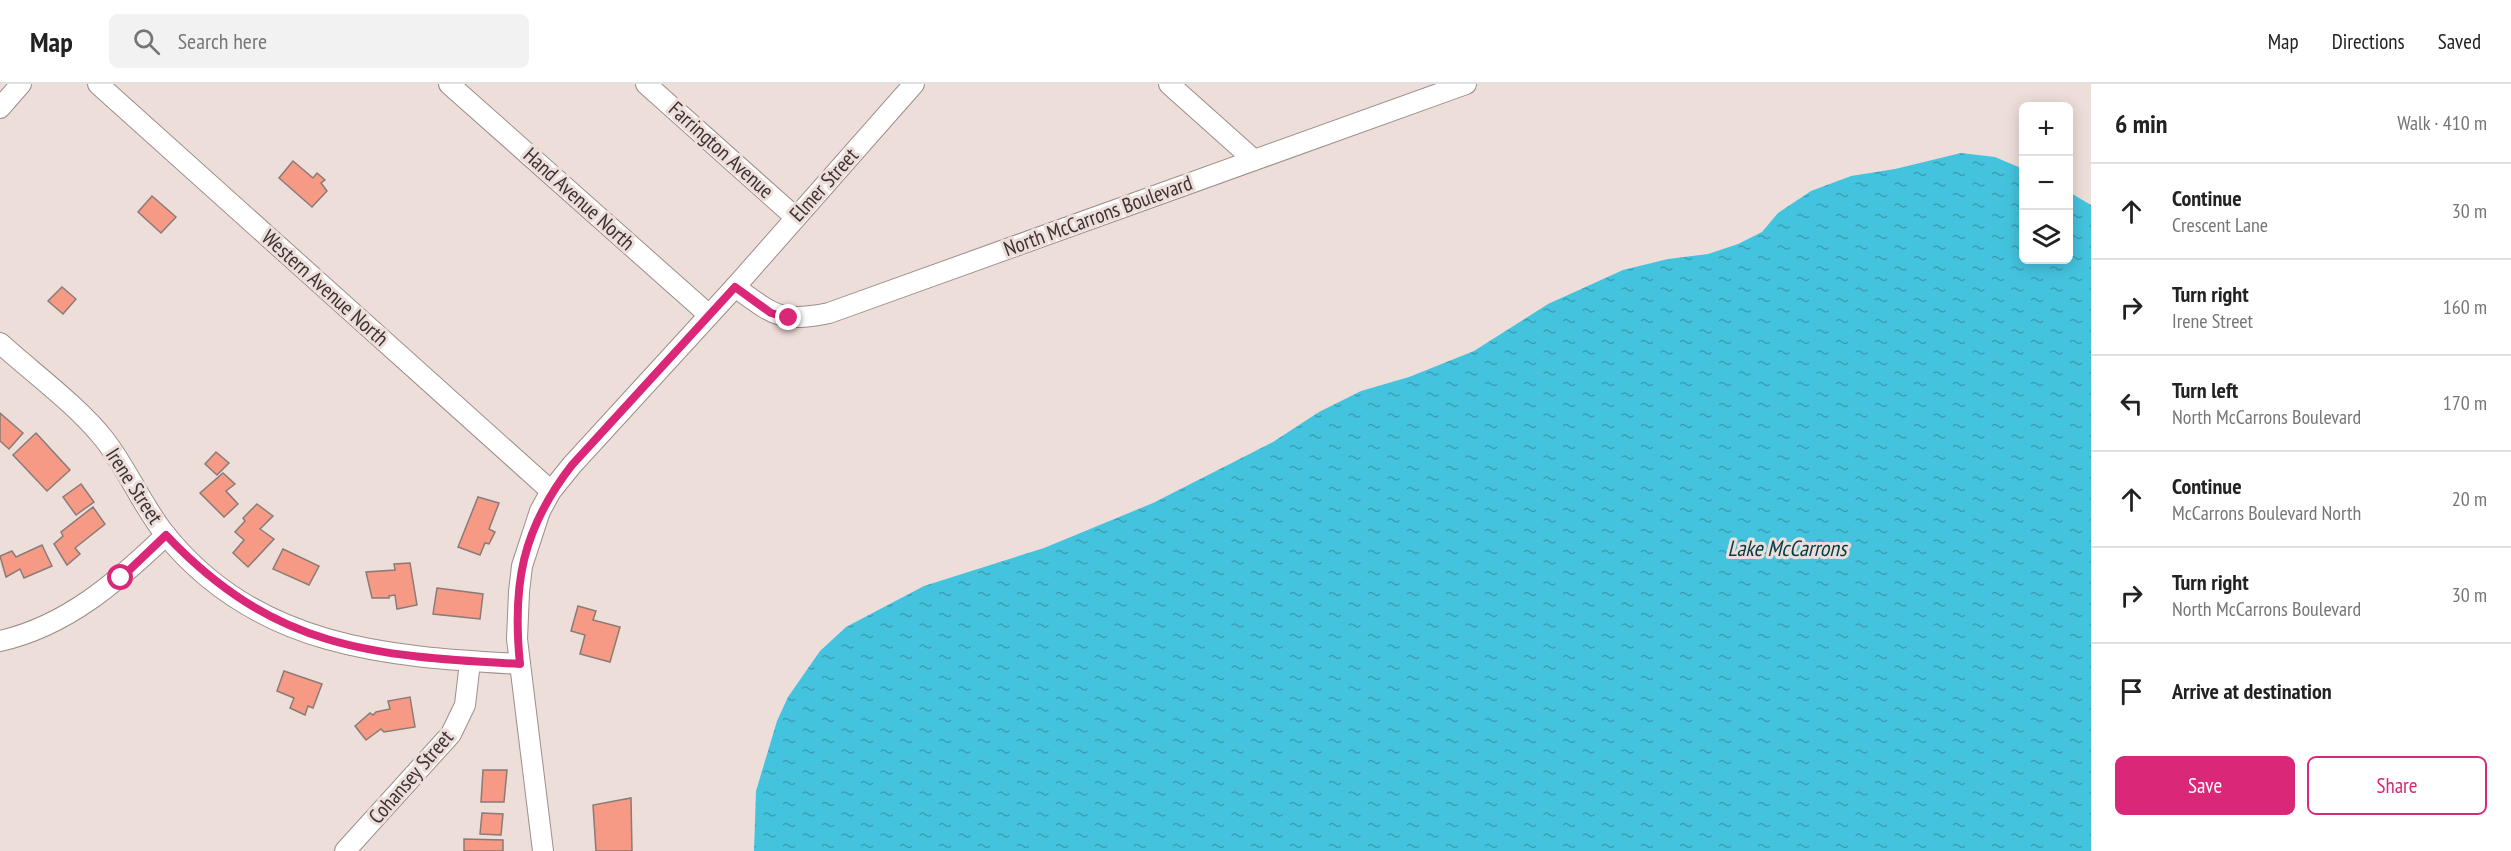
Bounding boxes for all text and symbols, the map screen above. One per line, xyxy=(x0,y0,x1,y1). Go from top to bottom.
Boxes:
search box xyxy=(109,14,529,68)
text: Map xyxy=(30,23,73,60)
icon: search xyxy=(130,25,163,58)
text: Search here xyxy=(178,27,267,55)
text: Map xyxy=(2268,28,2299,55)
text: Directions xyxy=(2332,28,2405,55)
text: Saved xyxy=(2438,28,2481,55)
street label: Farrington Avenue xyxy=(663,95,780,204)
map controls xyxy=(2019,102,2073,264)
button: + xyxy=(2019,102,2073,156)
text: 6 min xyxy=(2115,107,2168,140)
text: Walk · 410 m xyxy=(2397,110,2487,136)
street label: Hand Avenue North xyxy=(518,141,641,256)
street label: Elmer Street xyxy=(784,142,864,227)
button: − xyxy=(2019,156,2073,210)
street label: North McCarrons Boulevard xyxy=(1000,169,1196,262)
text: Continue xyxy=(2172,184,2242,212)
icon: ahead xyxy=(2115,195,2148,228)
text: 30 m xyxy=(2452,198,2487,224)
button: layers xyxy=(2019,210,2073,264)
text: Crescent Lane xyxy=(2172,212,2268,238)
street label: Western Avenue North xyxy=(256,224,394,352)
text: Turn right xyxy=(2172,280,2249,308)
icon: right xyxy=(2115,291,2148,324)
text: 160 m xyxy=(2443,294,2487,320)
route end xyxy=(775,304,801,330)
text: Irene Street xyxy=(2172,308,2253,334)
text: Turn left xyxy=(2172,376,2238,404)
icon: left xyxy=(2115,387,2148,420)
text: 170 m xyxy=(2443,390,2487,416)
text: North McCarrons Boulevard xyxy=(2172,404,2361,430)
street label: Irene Street xyxy=(100,443,169,529)
text: Continue xyxy=(2172,472,2242,500)
icon: ahead xyxy=(2115,483,2148,516)
text: 20 m xyxy=(2452,486,2487,512)
text: McCarrons Boulevard North xyxy=(2172,500,2361,526)
water label: Lake McCarrons xyxy=(1728,534,1849,562)
route start xyxy=(107,564,133,590)
text: Turn right xyxy=(2172,568,2249,596)
icon: right xyxy=(2115,579,2148,612)
text: 30 m xyxy=(2452,582,2487,608)
text: North McCarrons Boulevard xyxy=(2172,596,2361,622)
icon: arrive xyxy=(2115,675,2148,708)
text: Arrive at destination xyxy=(2172,677,2332,705)
street label: Cohansey Street xyxy=(363,724,459,829)
button: Save xyxy=(2115,756,2295,815)
button: Share xyxy=(2307,756,2487,815)

